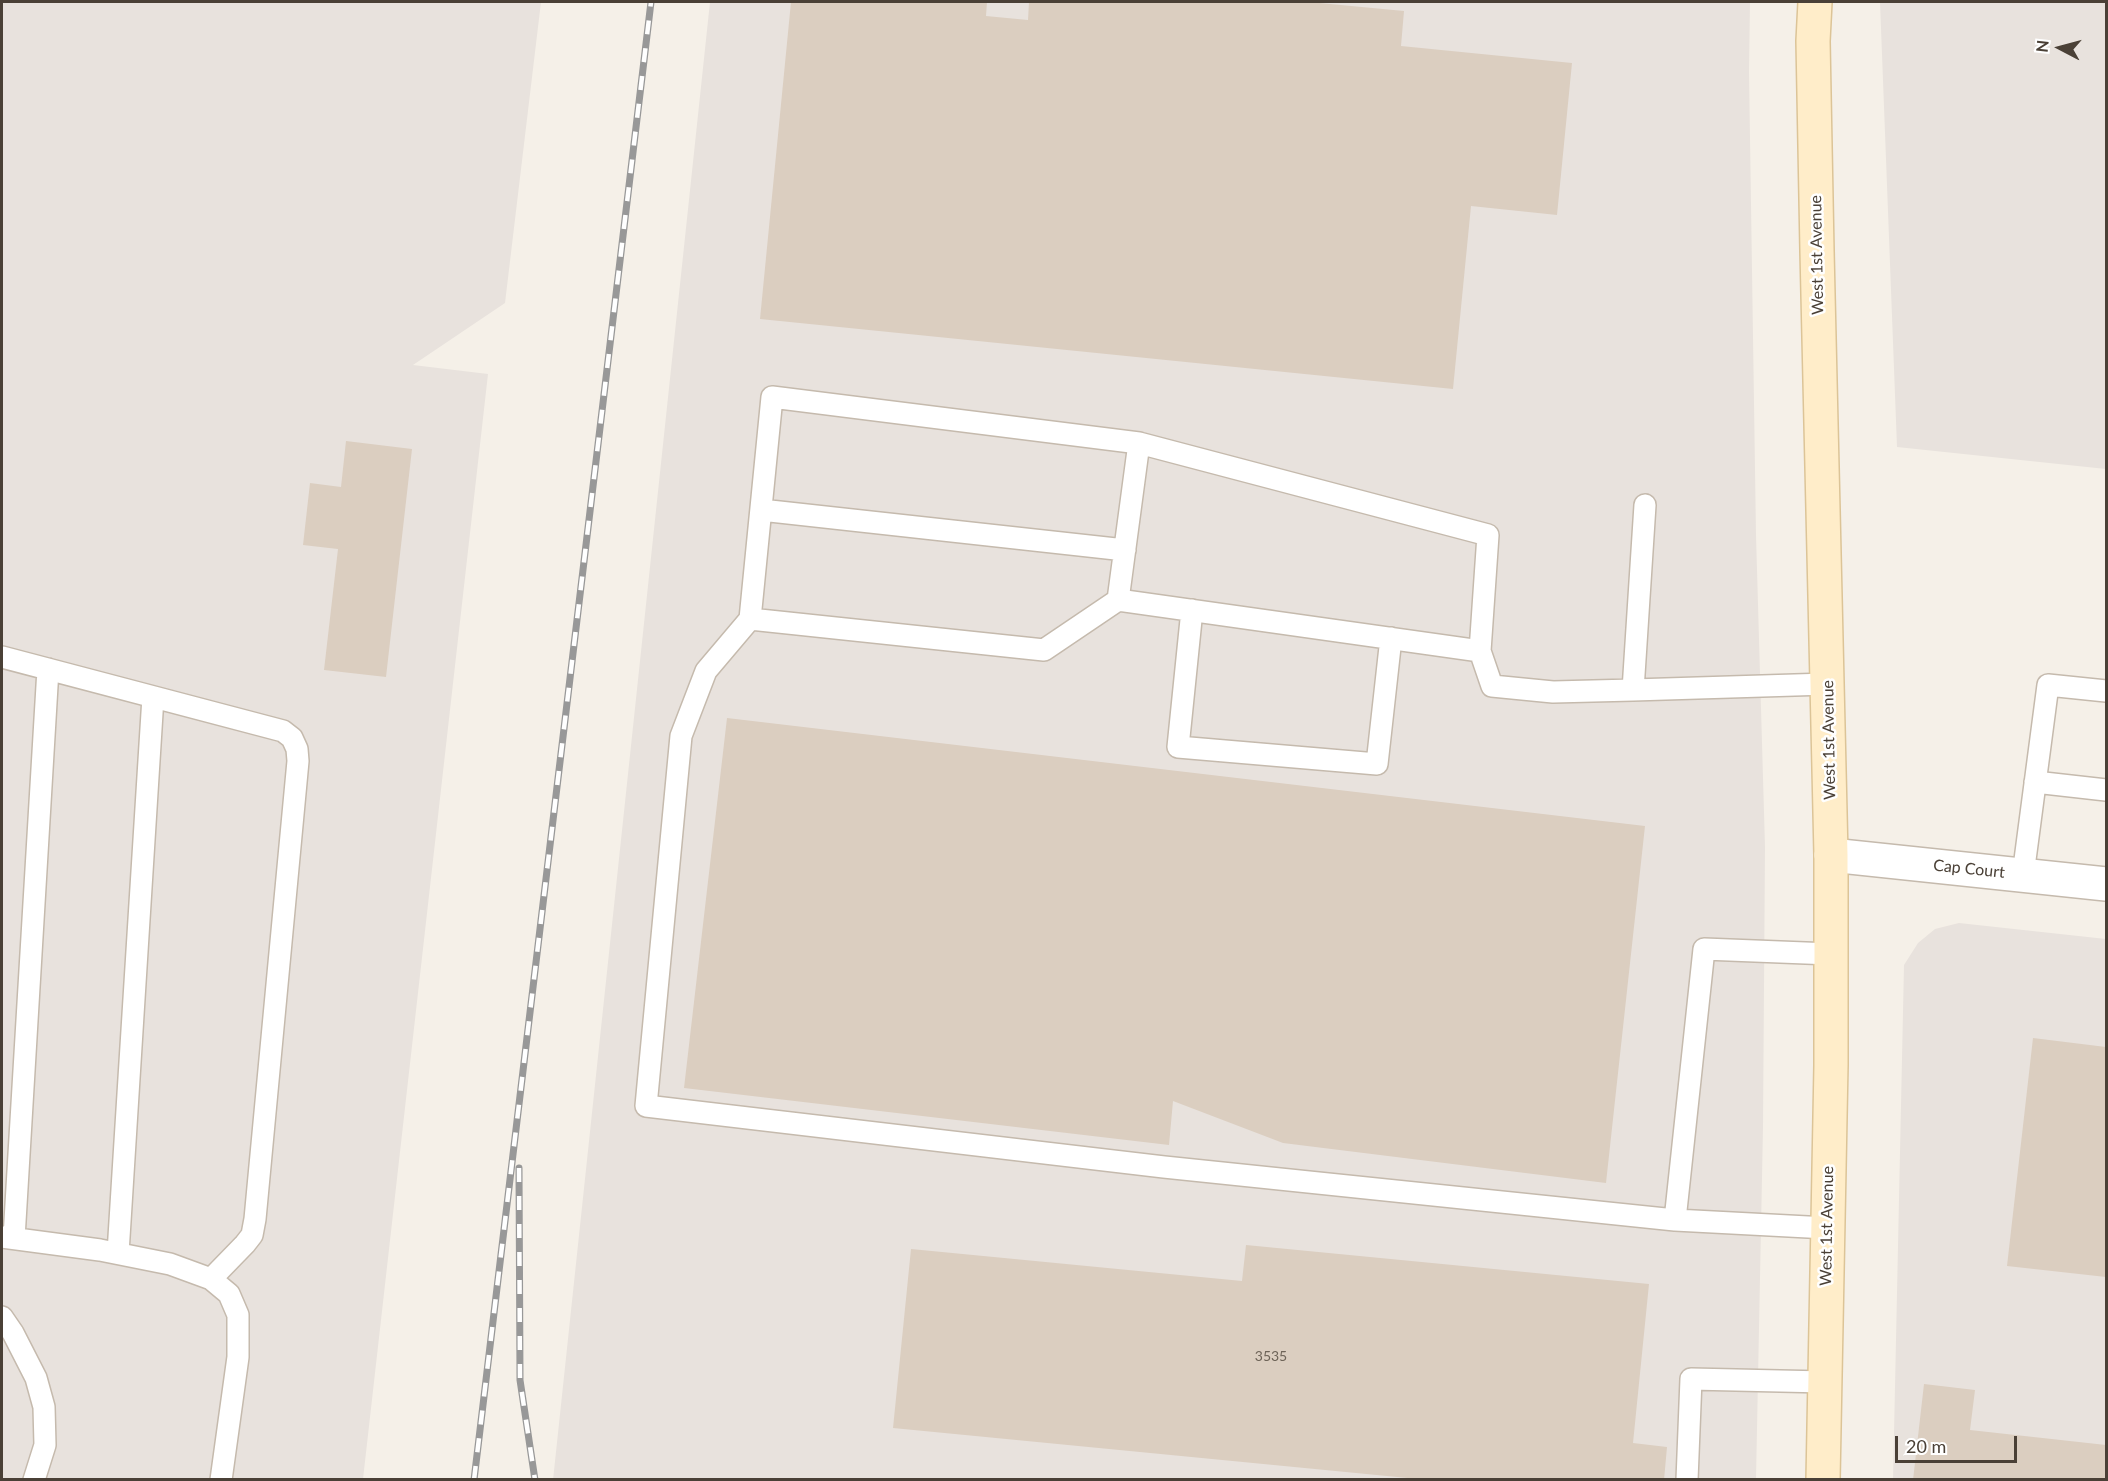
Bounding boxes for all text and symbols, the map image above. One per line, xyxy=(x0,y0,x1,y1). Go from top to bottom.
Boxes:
north arrow xyxy=(2030,18,2090,78)
text: N xyxy=(2032,39,2052,53)
street label: West 1st Avenue xyxy=(1806,195,1828,315)
street label: West 1st Avenue xyxy=(1818,680,1840,800)
street label: Cap Court xyxy=(1932,856,2006,882)
street label: West 1st Avenue xyxy=(1816,1166,1838,1286)
house number: 3535 xyxy=(1255,1348,1287,1364)
scale bar xyxy=(1898,1424,2020,1462)
text: 20 m xyxy=(1906,1435,1946,1457)

